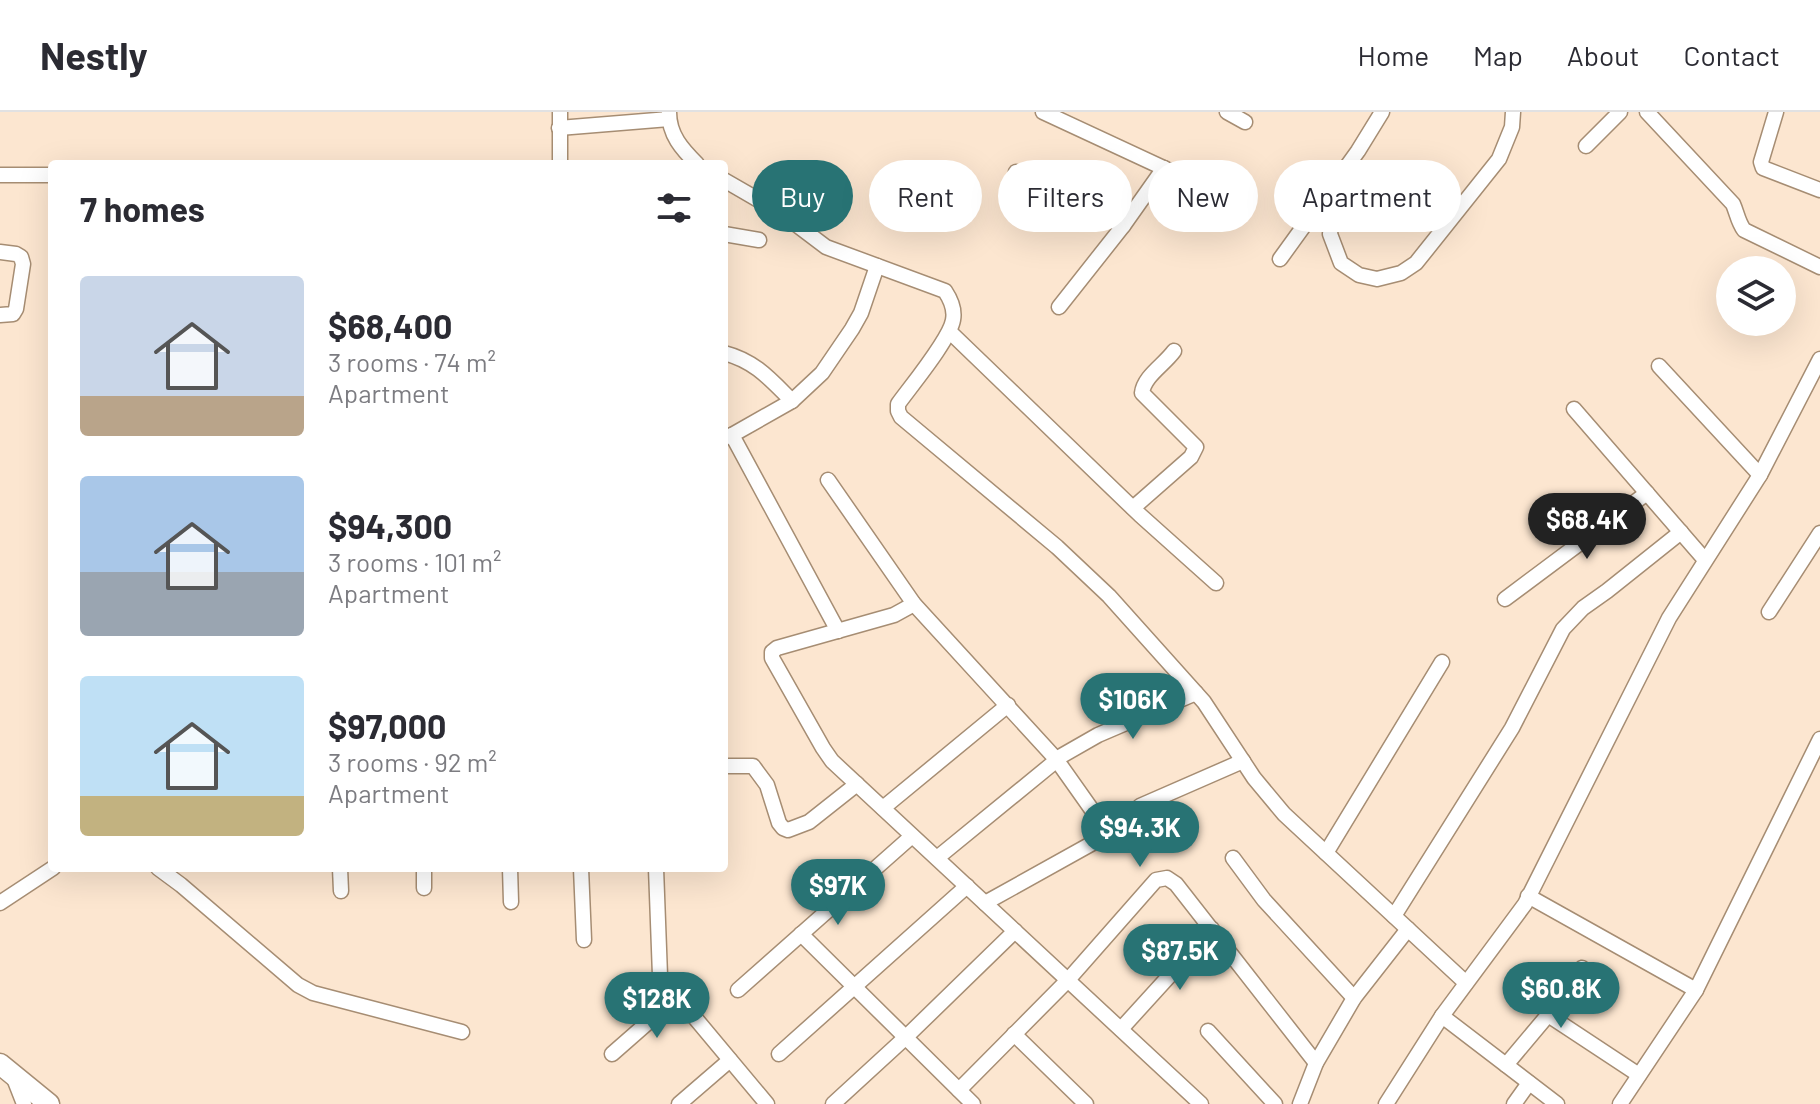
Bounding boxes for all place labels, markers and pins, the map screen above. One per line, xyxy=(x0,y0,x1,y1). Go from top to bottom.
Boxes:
pin: $68.4K xyxy=(1522,493,1652,561)
pin: $106K xyxy=(1077,673,1189,741)
pin: $94.3K xyxy=(1075,801,1205,869)
pin: $97K xyxy=(791,859,885,927)
pin: $87.5K xyxy=(1115,924,1245,992)
pin: $60.8K xyxy=(1496,962,1626,1030)
pin: $128K xyxy=(601,972,713,1040)

